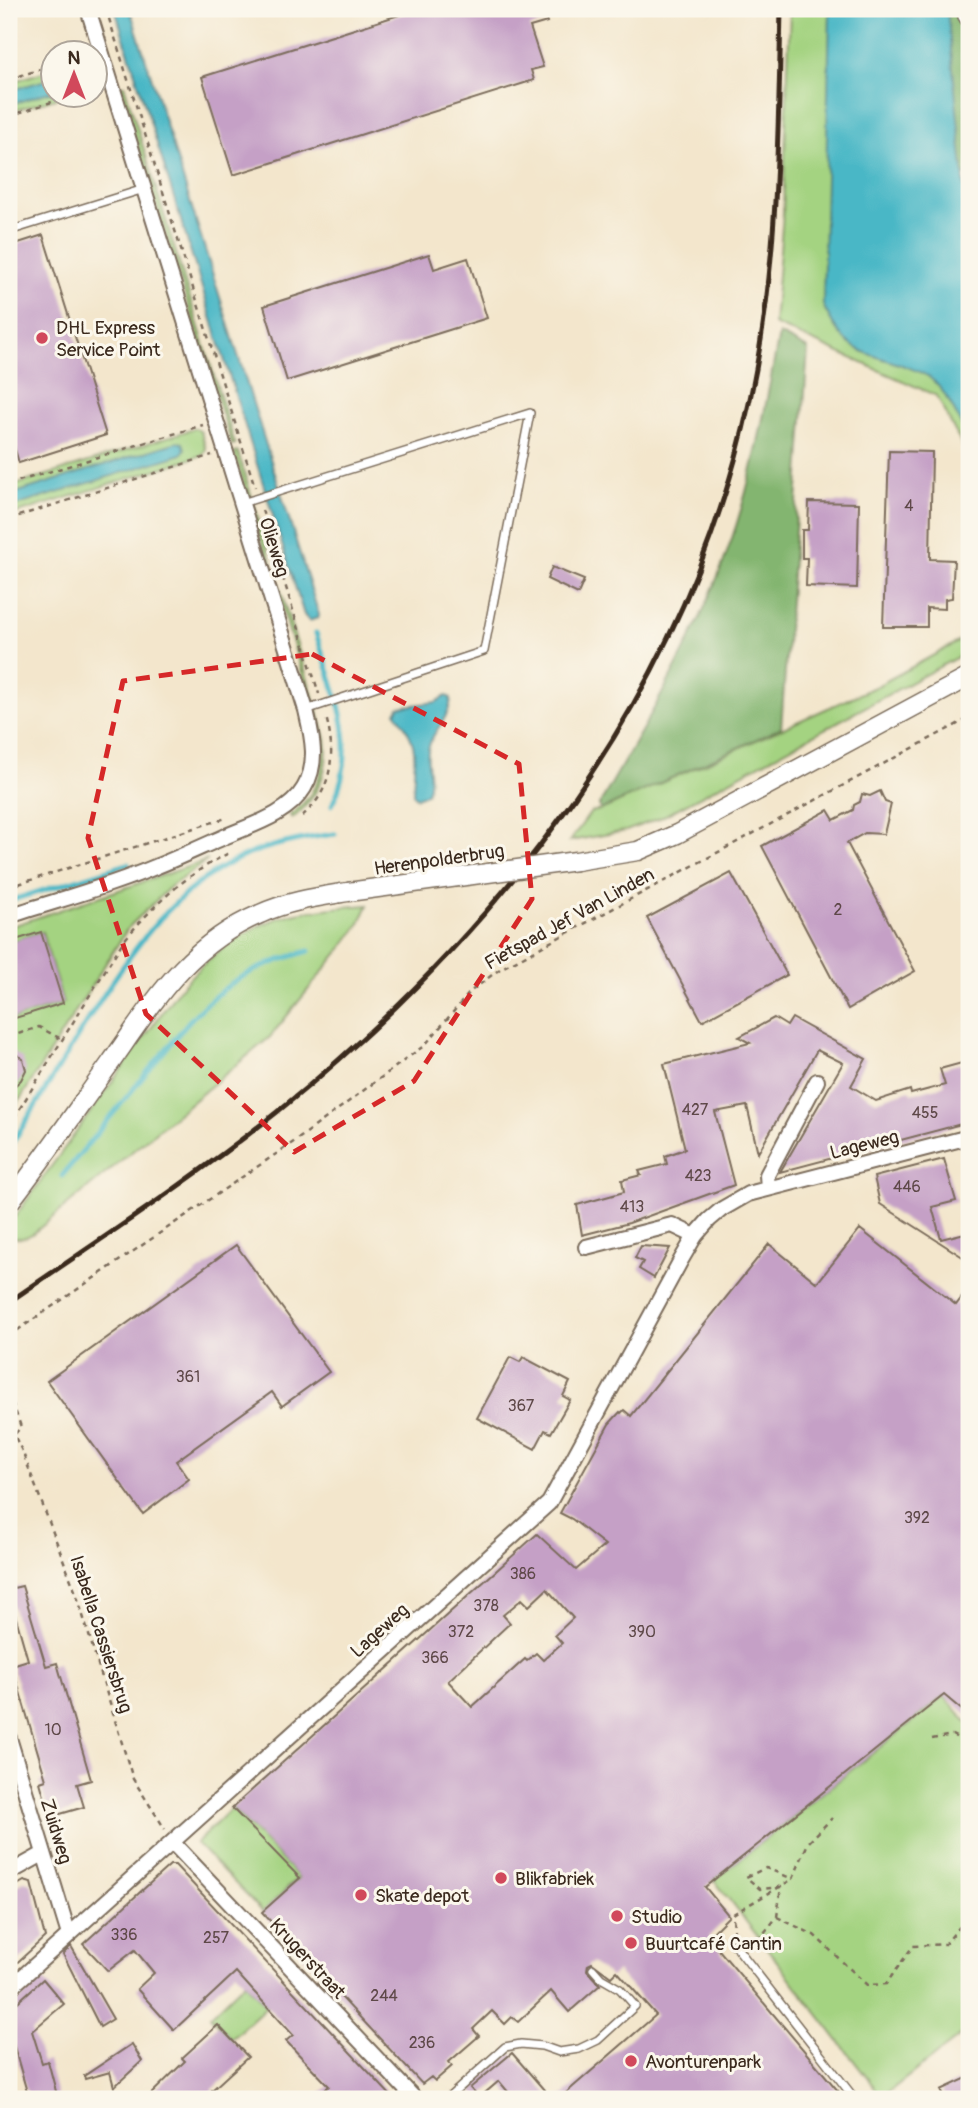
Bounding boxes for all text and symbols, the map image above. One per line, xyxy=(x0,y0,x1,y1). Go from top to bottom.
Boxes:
north arrow xyxy=(38,38,108,108)
text: N xyxy=(68,46,81,70)
place label: DHL Express Service Point xyxy=(56,316,161,362)
marker: DHL Express Service Point xyxy=(34,330,50,346)
house number: 4 xyxy=(904,496,914,516)
street label: Olieweg xyxy=(254,515,294,580)
street label: Herenpolderbrug xyxy=(372,839,506,881)
street label: Fietspad Jef Van Linden xyxy=(480,862,659,976)
house number: 2 xyxy=(834,900,843,920)
house number: 427 xyxy=(682,1100,709,1120)
house number: 455 xyxy=(912,1103,938,1123)
street label: Lageweg xyxy=(827,1125,901,1165)
house number: 423 xyxy=(685,1166,711,1186)
house number: 446 xyxy=(893,1177,921,1197)
house number: 413 xyxy=(620,1197,644,1217)
house number: 361 xyxy=(176,1367,200,1387)
house number: 367 xyxy=(508,1396,535,1416)
house number: 392 xyxy=(904,1508,930,1528)
street label: Isabella Cassiersbrug xyxy=(64,1553,138,1716)
house number: 386 xyxy=(510,1564,536,1584)
house number: 378 xyxy=(473,1596,499,1616)
street label: Lageweg xyxy=(346,1598,414,1663)
house number: 372 xyxy=(448,1622,474,1642)
house number: 390 xyxy=(628,1622,656,1642)
house number: 366 xyxy=(421,1648,449,1668)
house number: 10 xyxy=(44,1720,62,1740)
street label: Zuidweg xyxy=(35,1796,77,1867)
place label: Blikfabriek xyxy=(515,1867,594,1891)
marker: Blikfabriek xyxy=(493,1870,509,1886)
place label: Skate depot xyxy=(375,1884,469,1908)
marker: Skate depot xyxy=(353,1887,369,1903)
place label: Studio xyxy=(631,1905,682,1929)
marker: Studio xyxy=(609,1908,625,1924)
street label: Krugerstraat xyxy=(264,1913,351,2004)
house number: 336 xyxy=(110,1925,138,1945)
house number: 257 xyxy=(203,1928,230,1948)
place label: Buurtcafé Cantin xyxy=(645,1932,782,1956)
marker: Buurtcafé Cantin xyxy=(623,1935,639,1951)
house number: 244 xyxy=(370,1986,398,2006)
house number: 236 xyxy=(409,2033,435,2053)
place label: Avonturenpark xyxy=(645,2050,761,2074)
marker: Avonturenpark xyxy=(623,2053,639,2069)

